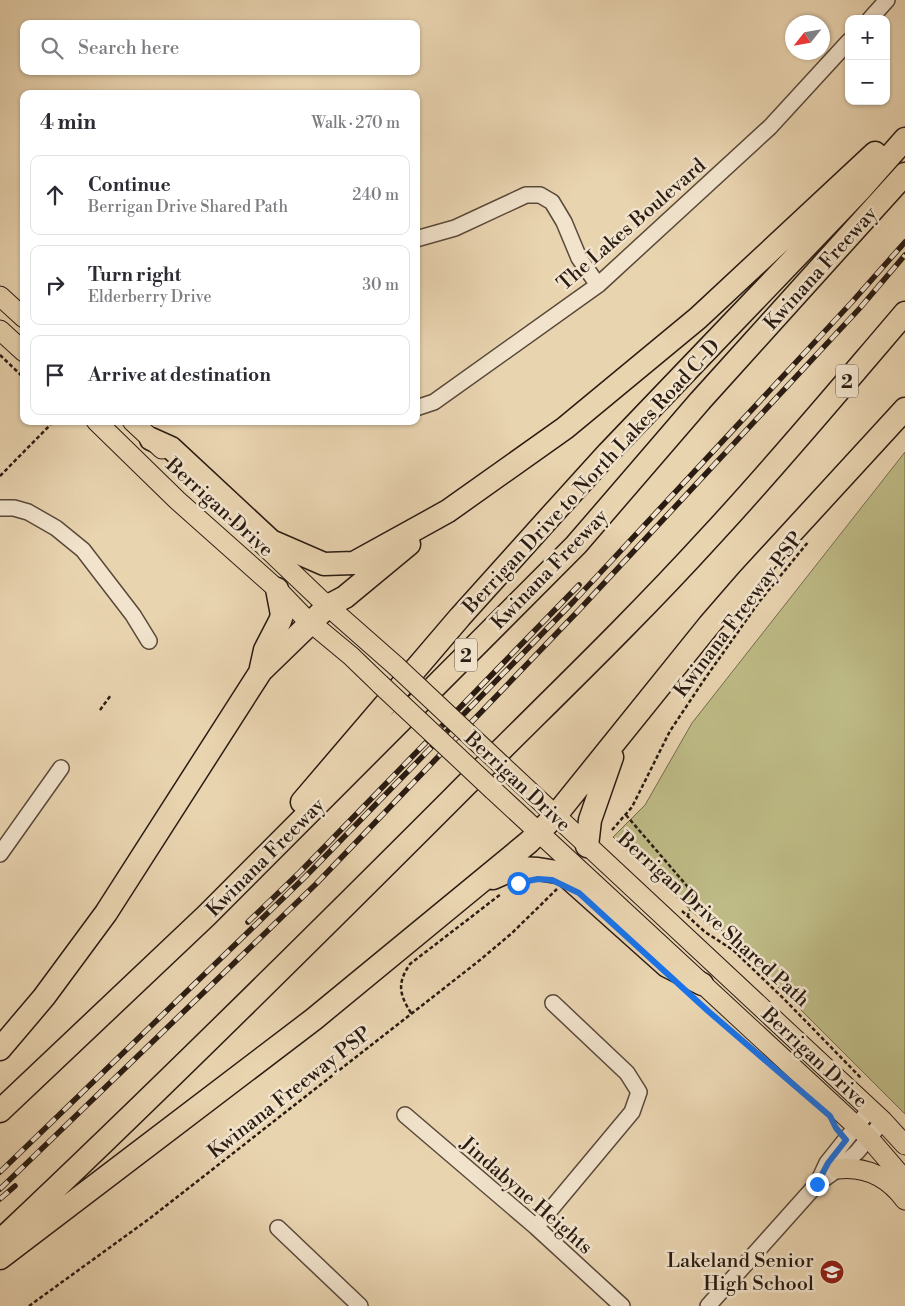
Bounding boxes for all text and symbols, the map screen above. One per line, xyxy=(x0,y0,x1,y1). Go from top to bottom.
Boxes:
north arrow xyxy=(785,15,830,60)
map controls xyxy=(845,15,890,105)
button: + xyxy=(845,15,890,60)
search box xyxy=(20,20,420,75)
icon: search xyxy=(38,34,66,62)
text: Search here xyxy=(78,36,179,60)
button: − xyxy=(845,60,890,105)
text: 4 min xyxy=(40,110,96,136)
text: Walk · 270 m xyxy=(311,113,400,133)
street label: The Lakes Boulevard xyxy=(552,153,712,297)
text: Continue xyxy=(88,173,171,197)
icon: ahead xyxy=(41,181,69,209)
text: 240 m xyxy=(352,185,399,205)
text: Berrigan Drive Shared Path xyxy=(88,197,288,217)
street label: Kwinana Freeway xyxy=(759,202,883,336)
text: Turn right xyxy=(88,263,181,287)
icon: right xyxy=(41,271,69,299)
text: 30 m xyxy=(362,275,399,295)
text: Elderberry Drive xyxy=(88,287,211,307)
street label: Berrigan Drive to North Lakes Road C-D xyxy=(457,335,726,620)
icon: arrive xyxy=(41,361,69,389)
text: Arrive at destination xyxy=(88,363,271,387)
road number: 2 xyxy=(836,364,858,398)
street label: Berrigan Drive xyxy=(159,453,278,563)
street label: Kwinana Freeway xyxy=(486,504,614,635)
street label: Kwinana Freeway PSP xyxy=(669,527,810,703)
road number: 2 xyxy=(455,638,477,672)
street label: Berrigan Drive xyxy=(458,726,575,838)
street label: Kwinana Freeway xyxy=(201,793,331,923)
street label: Berrigan Drive Shared Path xyxy=(611,827,814,1013)
route start xyxy=(507,872,530,895)
street label: Berrigan Drive xyxy=(755,1002,872,1114)
street label: Kwinana Freeway PSP xyxy=(203,1021,377,1165)
street label: Jindabyne Heights xyxy=(454,1131,597,1260)
route end xyxy=(806,1173,829,1196)
place label: Lakeland Senior High School xyxy=(667,1249,814,1297)
school or university icon: Lakeland Senior High School xyxy=(819,1259,845,1285)

